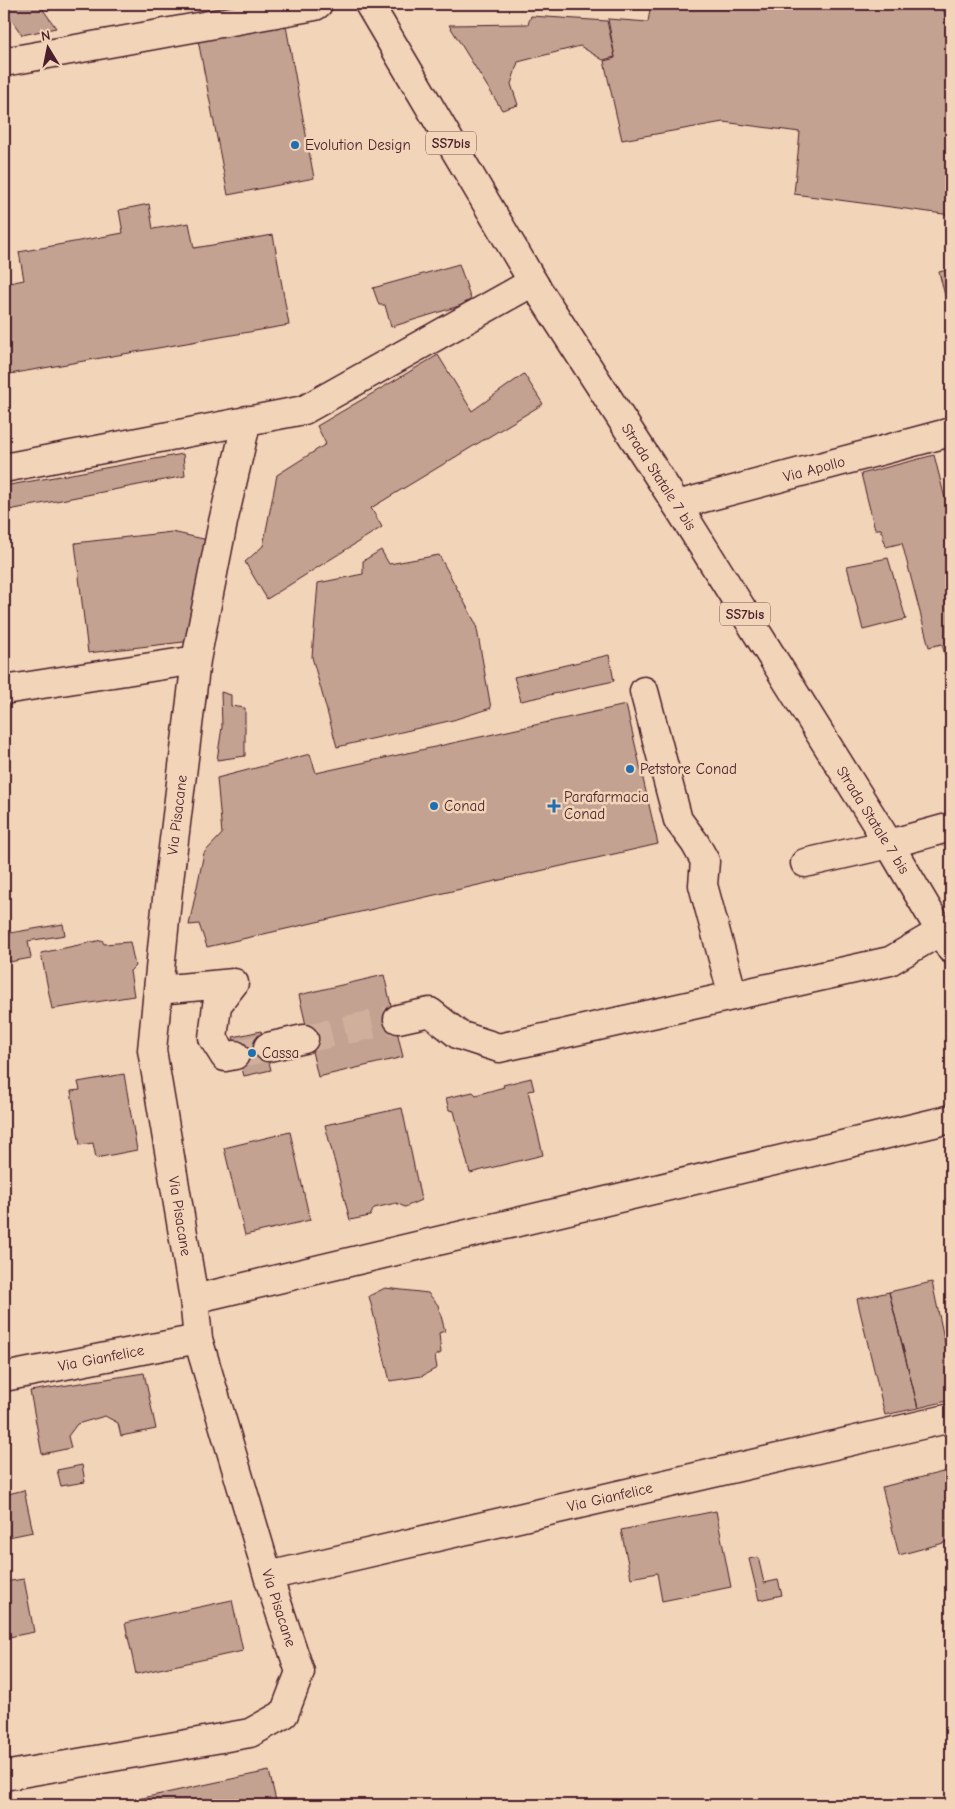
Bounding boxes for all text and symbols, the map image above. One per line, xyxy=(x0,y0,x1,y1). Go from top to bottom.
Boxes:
north arrow xyxy=(22,22,72,72)
text: N xyxy=(40,27,52,45)
road number: SS7bis xyxy=(426,132,476,154)
place label: Evolution Design xyxy=(305,136,411,154)
marker: Evolution Design xyxy=(289,139,301,151)
street label: Strada Statale 7 bis xyxy=(618,420,700,534)
street label: Via Apollo xyxy=(781,452,847,486)
road number: SS7bis xyxy=(720,602,770,626)
place label: Petstore Conad xyxy=(640,760,737,778)
marker: Petstore Conad xyxy=(624,763,636,775)
street label: Strada Statale 7 bis xyxy=(833,763,913,877)
street label: Via Pisacane xyxy=(163,773,191,856)
place label: Parafarmacia Conad xyxy=(564,788,649,823)
place label: Conad xyxy=(444,797,485,815)
marker: Conad xyxy=(428,800,440,812)
marker: Parafarmacia Conad xyxy=(548,800,560,812)
place label: Cassa xyxy=(262,1044,299,1062)
marker: Cassa xyxy=(246,1047,258,1059)
street label: Via Pisacane xyxy=(165,1175,195,1258)
street label: Via Gianfelice xyxy=(56,1341,146,1375)
street label: Via Gianfelice xyxy=(565,1478,655,1516)
street label: Via Pisacane xyxy=(258,1567,300,1650)

